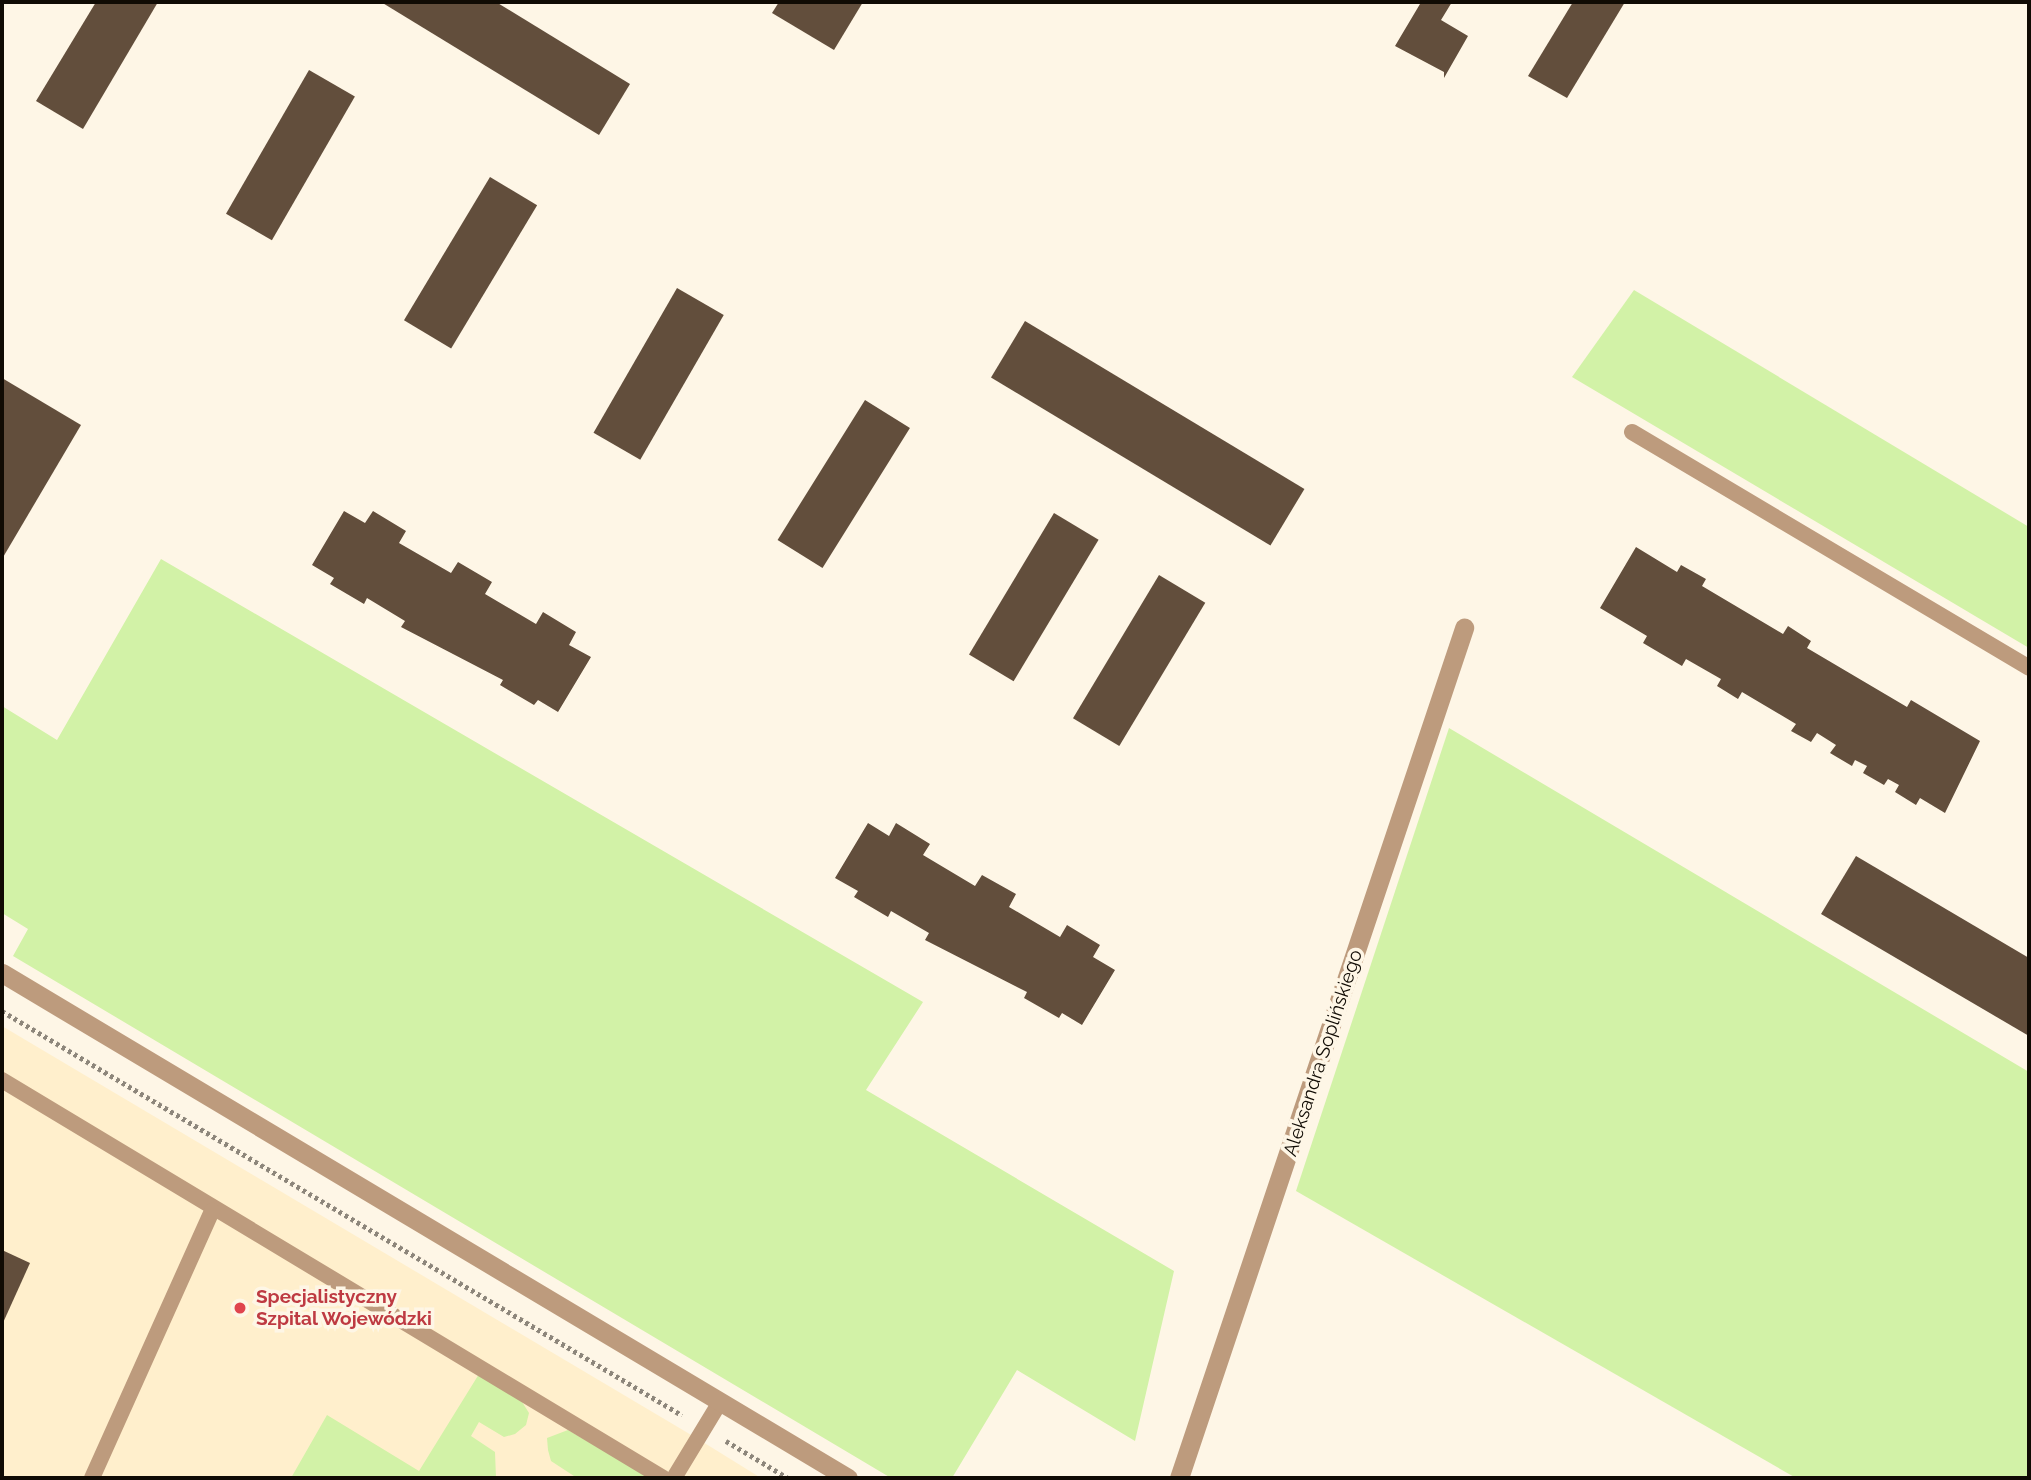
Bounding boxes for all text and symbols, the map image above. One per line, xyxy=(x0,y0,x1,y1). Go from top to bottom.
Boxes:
street label: Aleksandra Soplińskiego xyxy=(1279,947,1367,1159)
place label: Specjalistyczny Szpital Wojewódzki xyxy=(256,1286,433,1330)
marker: Specjalistyczny Szpital Wojewódzki xyxy=(230,1298,250,1318)

